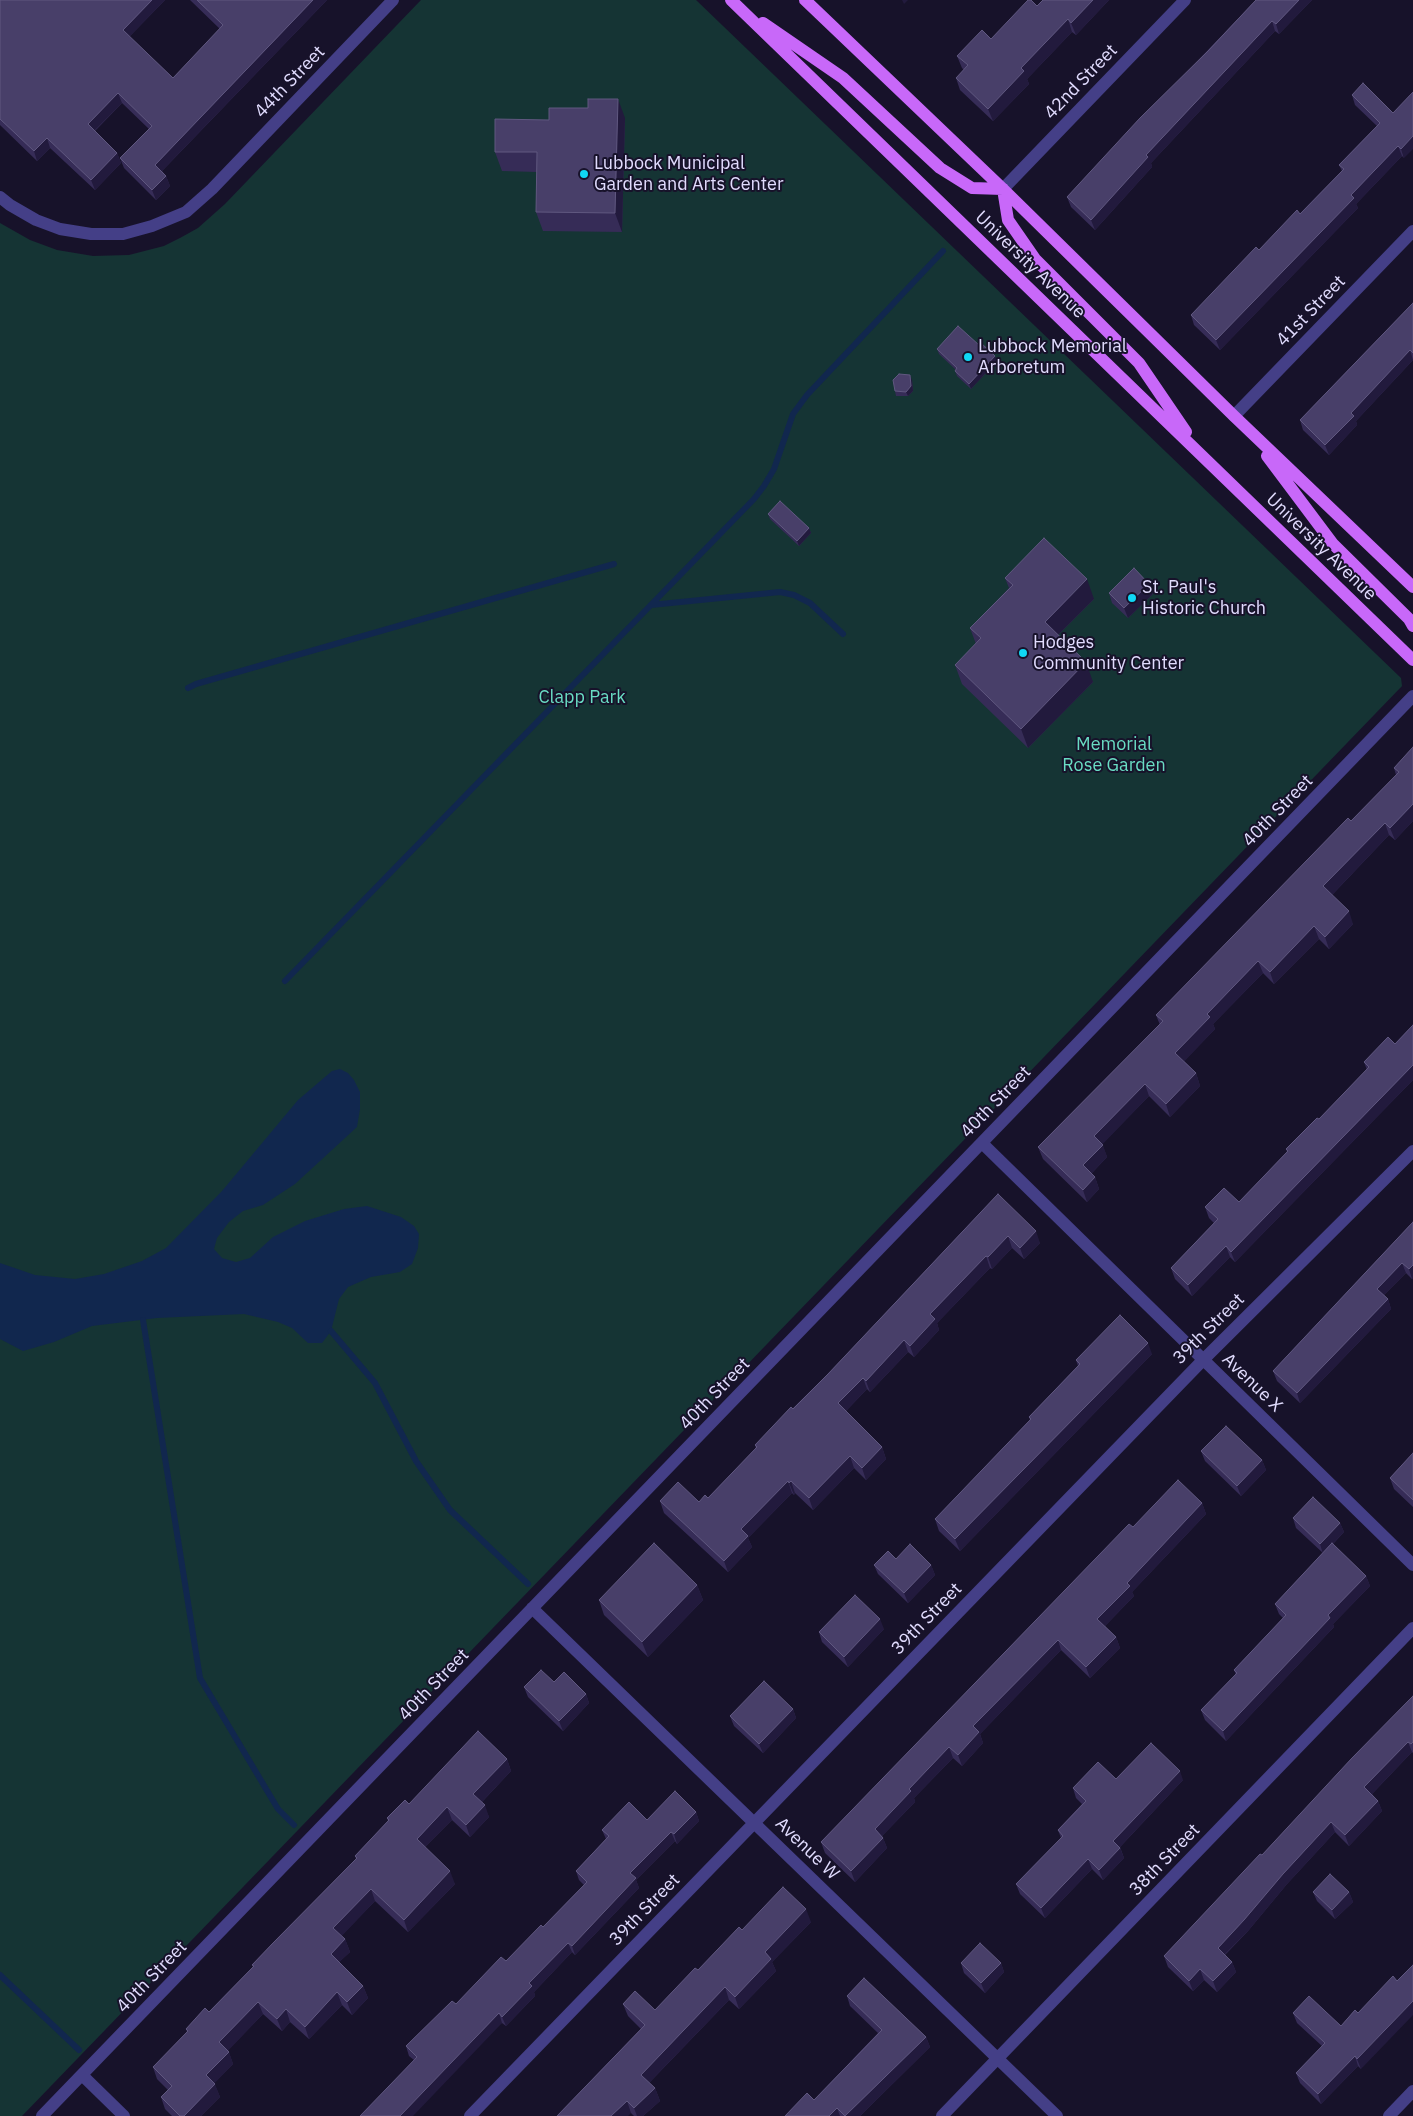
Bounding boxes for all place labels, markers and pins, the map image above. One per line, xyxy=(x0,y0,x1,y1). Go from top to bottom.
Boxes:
place label: Lubbock Municipal Garden and Arts Center xyxy=(594,153,784,195)
marker: Lubbock Municipal Garden and Arts Center xyxy=(578,168,590,180)
place label: Lubbock Memorial Arboretum xyxy=(978,336,1127,378)
marker: Lubbock Memorial Arboretum xyxy=(962,351,974,363)
place label: St. Paul's Historic Church xyxy=(1142,577,1266,620)
marker: St. Paul's Historic Church xyxy=(1126,592,1138,604)
place label: Hodges Community Center xyxy=(1033,632,1184,674)
marker: Hodges Community Center xyxy=(1017,647,1029,659)

